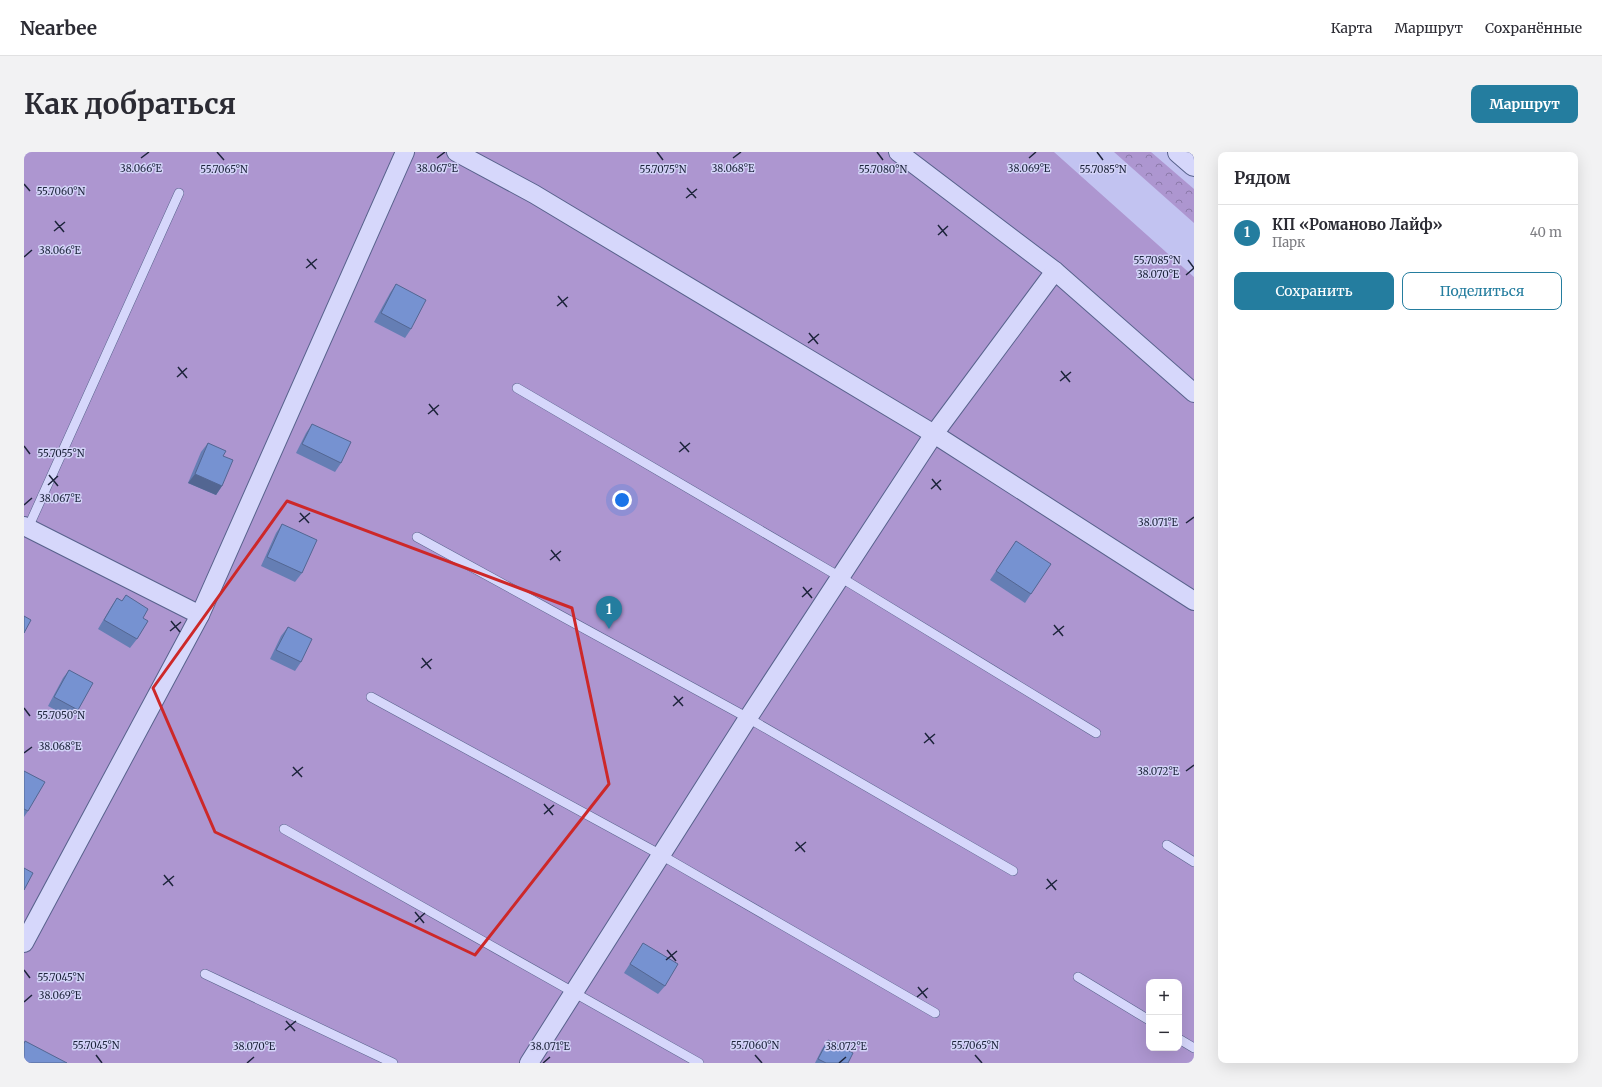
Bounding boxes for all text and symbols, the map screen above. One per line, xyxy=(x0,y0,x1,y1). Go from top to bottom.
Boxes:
text: Nearbee xyxy=(20,16,97,40)
text: Карта xyxy=(1331,19,1372,37)
text: Маршрут xyxy=(1394,19,1463,37)
text: Сохранённые xyxy=(1485,19,1582,37)
button: Маршрут xyxy=(1471,85,1578,123)
text: Как добраться xyxy=(24,86,236,122)
text: 38.066°E xyxy=(120,162,163,175)
text: 38.067°E xyxy=(416,162,459,175)
text: 38.068°E xyxy=(712,162,755,175)
text: 38.069°E xyxy=(1008,162,1051,175)
text: 55.7065°N xyxy=(200,163,248,176)
text: 55.7075°N xyxy=(640,163,687,176)
text: 55.7080°N xyxy=(859,163,907,176)
text: 55.7085°N xyxy=(1079,163,1127,176)
text: Рядом xyxy=(1234,167,1290,189)
text: 55.7060°N xyxy=(37,185,86,198)
text: КП «Романово Лайф» xyxy=(1272,215,1443,234)
text: 1 xyxy=(1244,224,1250,241)
text: 40 m xyxy=(1530,224,1562,241)
text: Парк xyxy=(1272,234,1305,251)
text: 38.066°E xyxy=(39,244,82,257)
text: 55.7085°N xyxy=(1133,254,1181,267)
text: 38.070°E xyxy=(1137,268,1180,281)
button: Сохранить xyxy=(1234,272,1394,310)
button: Поделиться xyxy=(1402,272,1562,310)
text: 55.7055°N xyxy=(38,447,85,460)
your location xyxy=(612,490,632,510)
text: 38.067°E xyxy=(39,492,82,505)
text: 38.071°E xyxy=(1138,516,1179,529)
pin: 1 xyxy=(596,596,622,629)
text: 55.7050°N xyxy=(37,709,85,722)
text: 38.068°E xyxy=(39,740,82,753)
text: 38.072°E xyxy=(1137,765,1179,778)
text: 55.7045°N xyxy=(38,971,85,984)
map controls xyxy=(1146,979,1182,1051)
button: + xyxy=(1146,979,1182,1015)
text: 38.069°E xyxy=(39,989,82,1002)
button: − xyxy=(1146,1015,1182,1051)
text: 55.7045°N xyxy=(73,1039,120,1052)
text: 55.7060°N xyxy=(731,1039,780,1052)
text: 55.7065°N xyxy=(951,1039,999,1052)
text: 38.070°E xyxy=(233,1040,276,1053)
text: 38.071°E xyxy=(530,1040,571,1053)
text: 38.072°E xyxy=(825,1040,867,1053)

